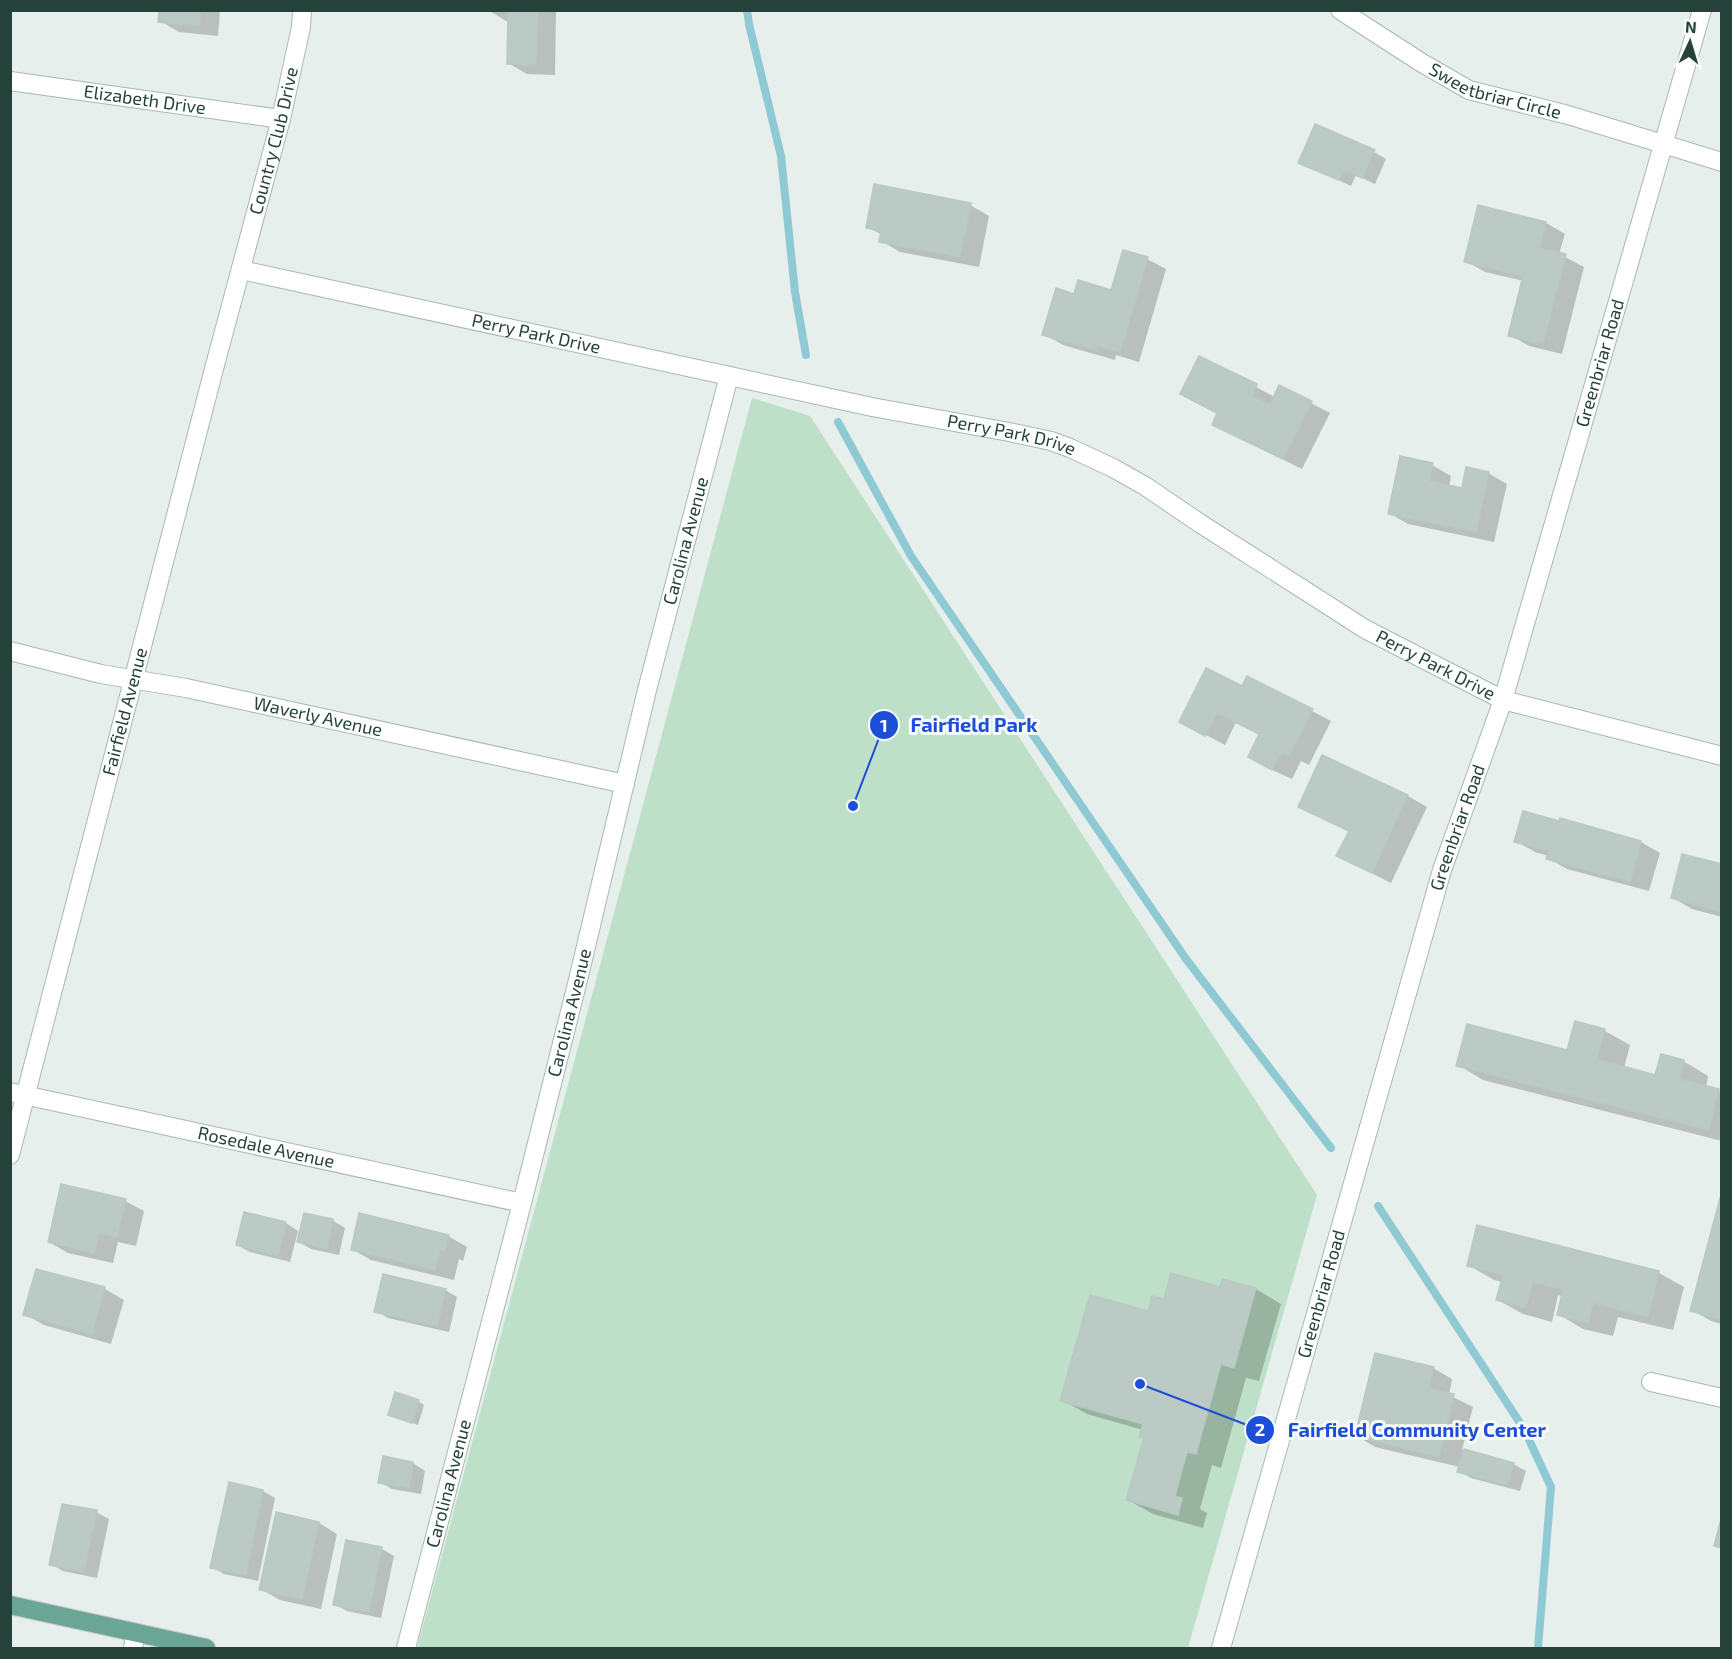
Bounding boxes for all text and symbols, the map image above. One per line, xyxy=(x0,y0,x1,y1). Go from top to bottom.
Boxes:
north arrow xyxy=(1660,12,1720,72)
text: N xyxy=(1685,17,1698,36)
street label: Sweetbriar Circle xyxy=(1425,57,1564,123)
street label: Country Club Drive xyxy=(244,65,302,217)
street label: Elizabeth Drive xyxy=(82,79,207,118)
street label: Greenbriar Road xyxy=(1570,296,1628,429)
street label: Perry Park Drive xyxy=(470,308,603,358)
street label: Perry Park Drive xyxy=(946,409,1080,459)
street label: Carolina Avenue xyxy=(658,474,712,607)
street label: Perry Park Drive xyxy=(1373,625,1499,704)
street label: Fairfield Avenue xyxy=(97,645,151,778)
street label: Waverly Avenue xyxy=(252,691,384,741)
callout: Fairfield Park xyxy=(869,706,1050,744)
text: Fairfield Park xyxy=(910,712,1038,736)
text: 1 xyxy=(880,714,888,736)
street label: Greenbriar Road xyxy=(1425,761,1489,893)
street label: Carolina Avenue xyxy=(542,946,595,1079)
street label: Rosedale Avenue xyxy=(196,1121,337,1172)
street label: Greenbriar Road xyxy=(1292,1227,1349,1360)
callout: Fairfield Community Center xyxy=(1245,1411,1558,1449)
street label: Carolina Avenue xyxy=(421,1417,475,1550)
text: Fairfield Community Center xyxy=(1288,1417,1547,1442)
text: 2 xyxy=(1255,1418,1265,1440)

